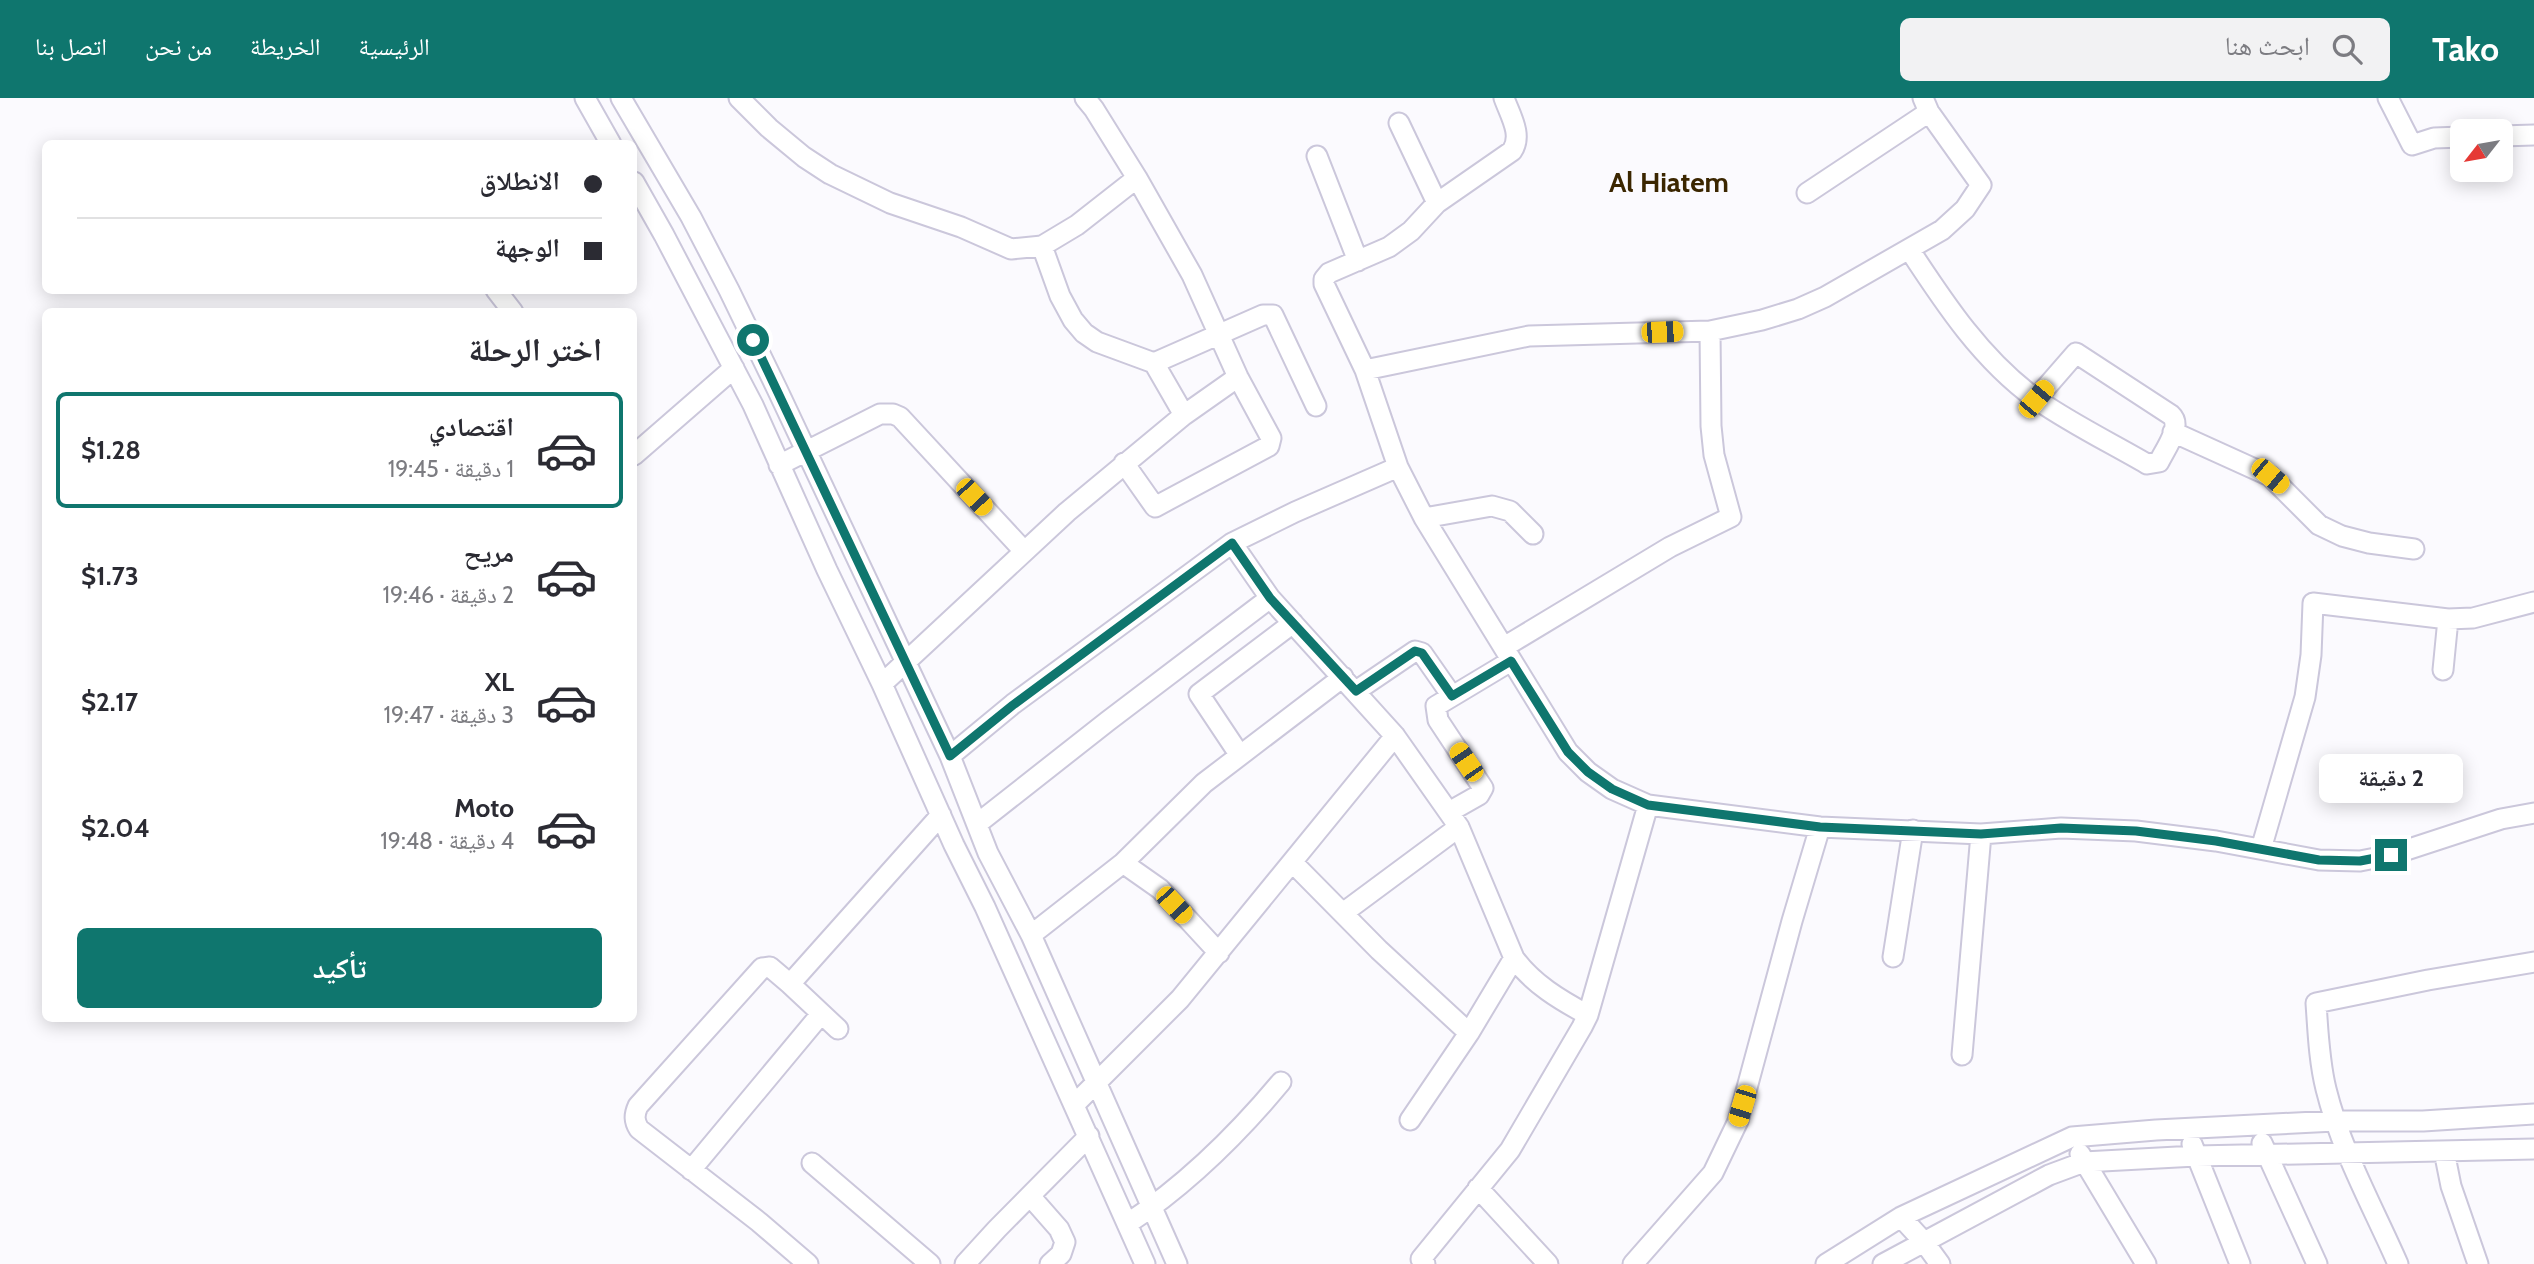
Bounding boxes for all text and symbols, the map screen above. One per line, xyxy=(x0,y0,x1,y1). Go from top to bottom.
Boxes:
search box xyxy=(1900,18,2390,81)
text: Tako xyxy=(2432,29,2499,69)
text: ابحث هنا xyxy=(2225,30,2310,62)
icon: search xyxy=(2328,30,2366,68)
text: اتصل بنا xyxy=(35,32,107,61)
text: من نحن xyxy=(145,32,212,61)
text: الخريطة xyxy=(250,32,321,61)
text: الرئيسية xyxy=(359,32,430,61)
north arrow xyxy=(2450,119,2513,182)
map controls xyxy=(2450,119,2513,182)
text: الانطلاق xyxy=(480,165,560,197)
district label: Al Hiatem xyxy=(1609,165,1729,199)
text: الوجهة xyxy=(495,232,560,264)
car xyxy=(1641,321,1684,343)
route start xyxy=(737,324,769,356)
text: اختر الرحلة xyxy=(469,330,602,369)
car xyxy=(2015,376,2058,422)
text: اقتصادي xyxy=(429,411,514,443)
icon: car xyxy=(535,419,598,482)
text: $1.28 xyxy=(81,434,141,466)
car xyxy=(2248,454,2293,498)
text: 1 دقيقة · 19:45 xyxy=(388,455,514,483)
car xyxy=(952,474,997,520)
text: مريح xyxy=(464,537,514,569)
icon: car xyxy=(535,545,598,608)
text: $1.73 xyxy=(81,560,139,592)
text: 2 دقيقة · 19:46 xyxy=(382,581,514,609)
text: XL xyxy=(485,666,514,698)
icon: car xyxy=(535,671,598,734)
text: $2.17 xyxy=(81,686,138,718)
text: 3 دقيقة · 19:47 xyxy=(384,701,514,729)
car xyxy=(1446,739,1487,785)
callout: 2 دقيقة xyxy=(2319,754,2463,802)
text: 2 دقيقة xyxy=(2358,764,2424,792)
text: Moto xyxy=(454,792,514,824)
icon: car xyxy=(535,797,598,860)
text: $2.04 xyxy=(81,812,150,844)
text: 4 دقيقة · 19:48 xyxy=(380,827,514,855)
route end xyxy=(2375,839,2407,871)
car xyxy=(1152,882,1197,928)
button: تأكيد xyxy=(77,928,602,1008)
car xyxy=(1726,1083,1759,1129)

